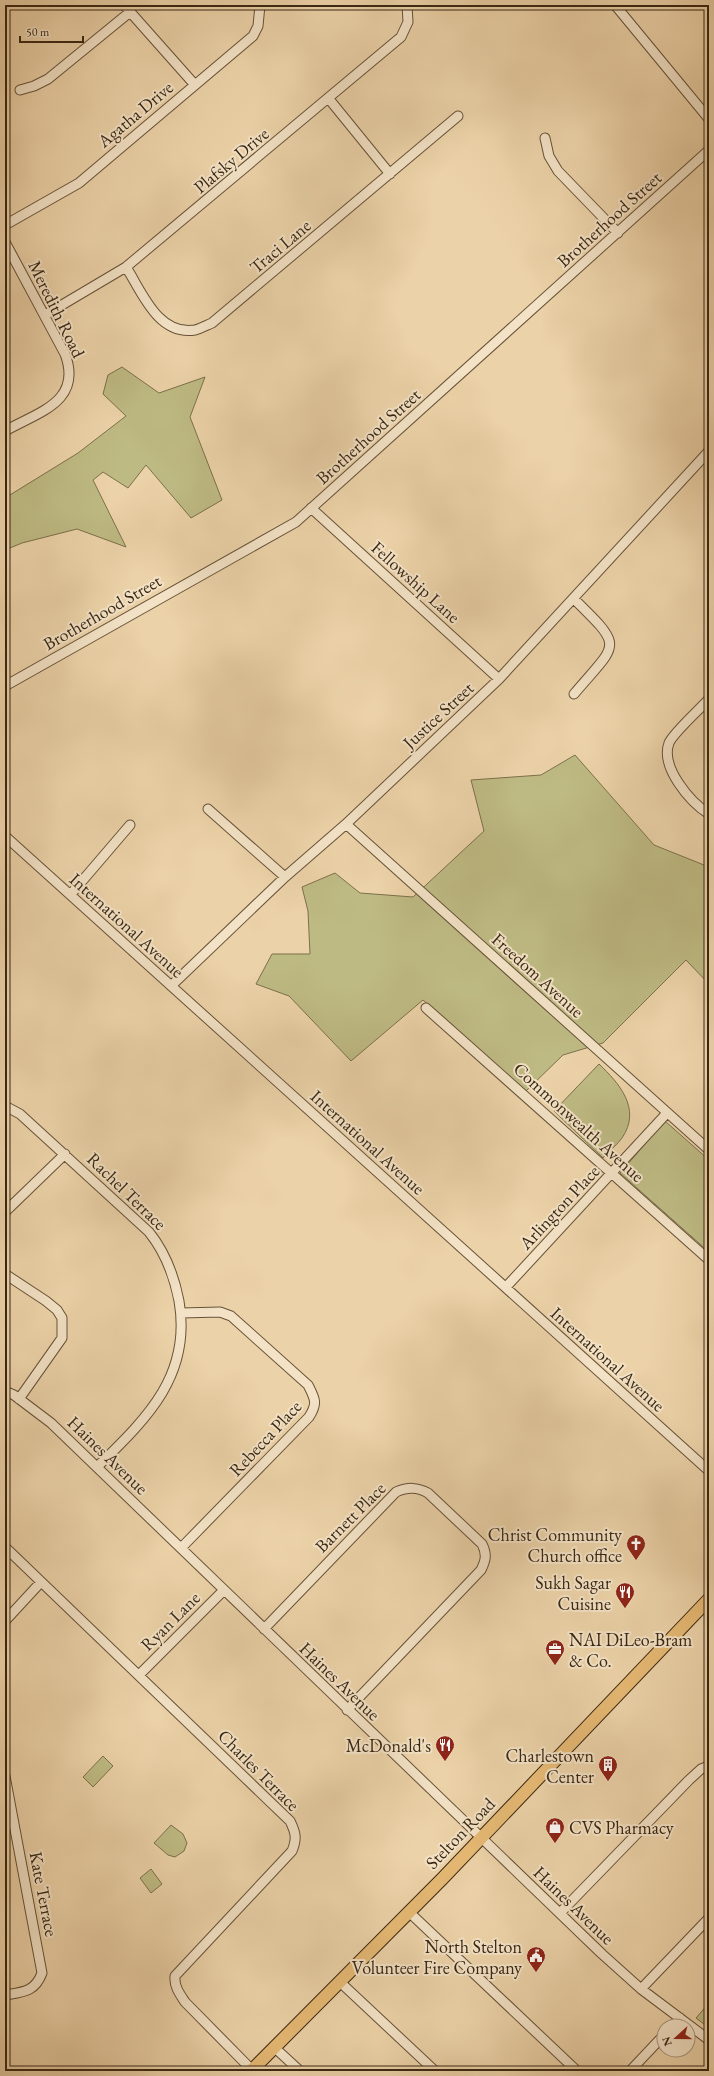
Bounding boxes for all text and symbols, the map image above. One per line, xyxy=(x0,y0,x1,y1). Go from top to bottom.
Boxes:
scale bar xyxy=(20,18,83,44)
text: 50 m xyxy=(26,24,50,40)
street label: Agatha Drive xyxy=(92,76,177,153)
street label: Plafsky Drive xyxy=(189,122,273,198)
street label: Brotherhood Street xyxy=(552,166,666,272)
street label: Traci Lane xyxy=(245,214,315,278)
street label: Meredith Road xyxy=(24,257,91,362)
street label: Brotherhood Street xyxy=(311,383,425,489)
street label: Fellowship Lane xyxy=(367,536,465,628)
street label: Brotherhood Street xyxy=(39,569,166,655)
street label: Justice Street xyxy=(396,676,478,755)
street label: International Avenue xyxy=(65,868,189,982)
street label: Freedom Avenue xyxy=(487,928,589,1022)
street label: Commonwealth Avenue xyxy=(509,1057,649,1187)
street label: International Avenue xyxy=(306,1085,430,1199)
street label: Rachel Terrace xyxy=(82,1147,172,1235)
street label: Arlington Place xyxy=(513,1160,604,1255)
street label: International Avenue xyxy=(546,1302,670,1416)
street label: Rebecca Place xyxy=(224,1395,306,1481)
street label: Haines Avenue xyxy=(63,1411,153,1499)
street label: Barnett Place xyxy=(310,1477,390,1557)
place label: Christ Community Church office xyxy=(488,1523,622,1567)
church icon: Christ Community Church office xyxy=(625,1533,647,1561)
place label: Sukh Sagar Cuisine xyxy=(535,1571,611,1615)
restaurant icon: Sukh Sagar Cuisine xyxy=(614,1581,636,1609)
street label: Ryan Lane xyxy=(135,1586,205,1656)
place label: NAI DiLeo-Bram & Co. xyxy=(569,1628,692,1672)
street label: Haines Avenue xyxy=(295,1637,385,1725)
office icon: NAI DiLeo-Bram & Co. xyxy=(544,1638,566,1666)
street label: Charles Terrace xyxy=(213,1724,305,1816)
place label: McDonald's xyxy=(346,1734,431,1757)
restaurant icon: McDonald's xyxy=(434,1734,456,1762)
place label: Charlestown Center xyxy=(505,1744,594,1788)
building icon: Charlestown Center xyxy=(597,1754,619,1782)
street label: Stelton Road xyxy=(420,1792,500,1874)
shop icon: CVS Pharmacy xyxy=(544,1816,566,1844)
place label: CVS Pharmacy xyxy=(569,1816,674,1839)
street label: Kate Terrace xyxy=(24,1850,64,1938)
street label: Haines Avenue xyxy=(529,1861,619,1949)
place label: North Stelton Volunteer Fire Company xyxy=(352,1935,522,1979)
public building icon: North Stelton Volunteer Fire Company xyxy=(525,1945,547,1973)
north arrow xyxy=(656,2018,696,2058)
text: N xyxy=(658,2035,675,2048)

